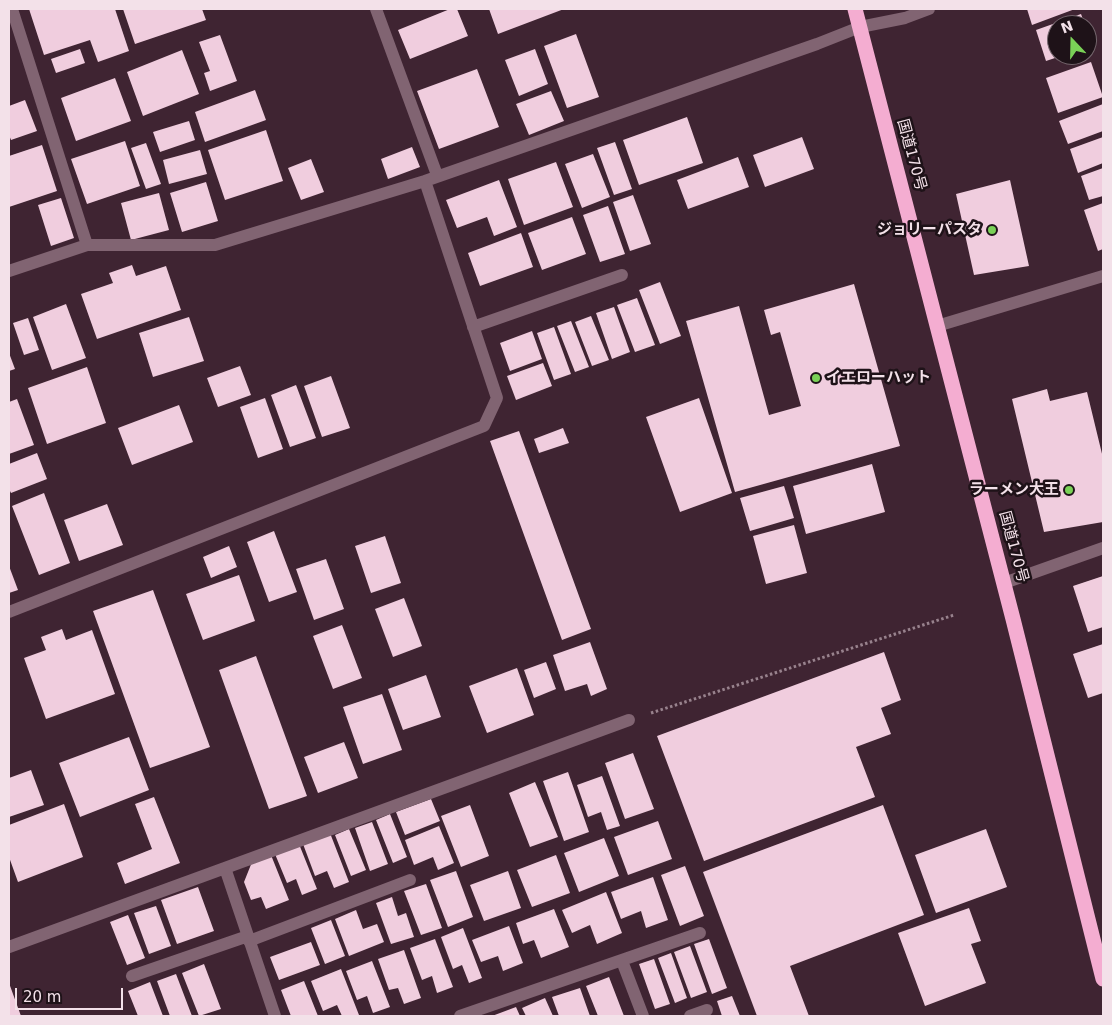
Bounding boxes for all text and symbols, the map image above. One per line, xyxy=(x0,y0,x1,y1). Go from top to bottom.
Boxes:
north arrow xyxy=(1047,15,1097,65)
text: N xyxy=(1059,17,1075,36)
street label: 国道170号 xyxy=(893,117,929,193)
place label: ジョリーパスタ xyxy=(877,221,982,239)
marker: ジョリーパスタ xyxy=(986,224,998,236)
place label: イエローハット xyxy=(826,369,931,387)
marker: イエローハット xyxy=(810,372,822,384)
place label: ラーメン大王 xyxy=(969,481,1059,499)
marker: ラーメン大王 xyxy=(1063,484,1075,496)
street label: 国道170号 xyxy=(995,509,1031,585)
scale bar xyxy=(18,978,125,1010)
text: 20 m xyxy=(23,988,61,1006)

